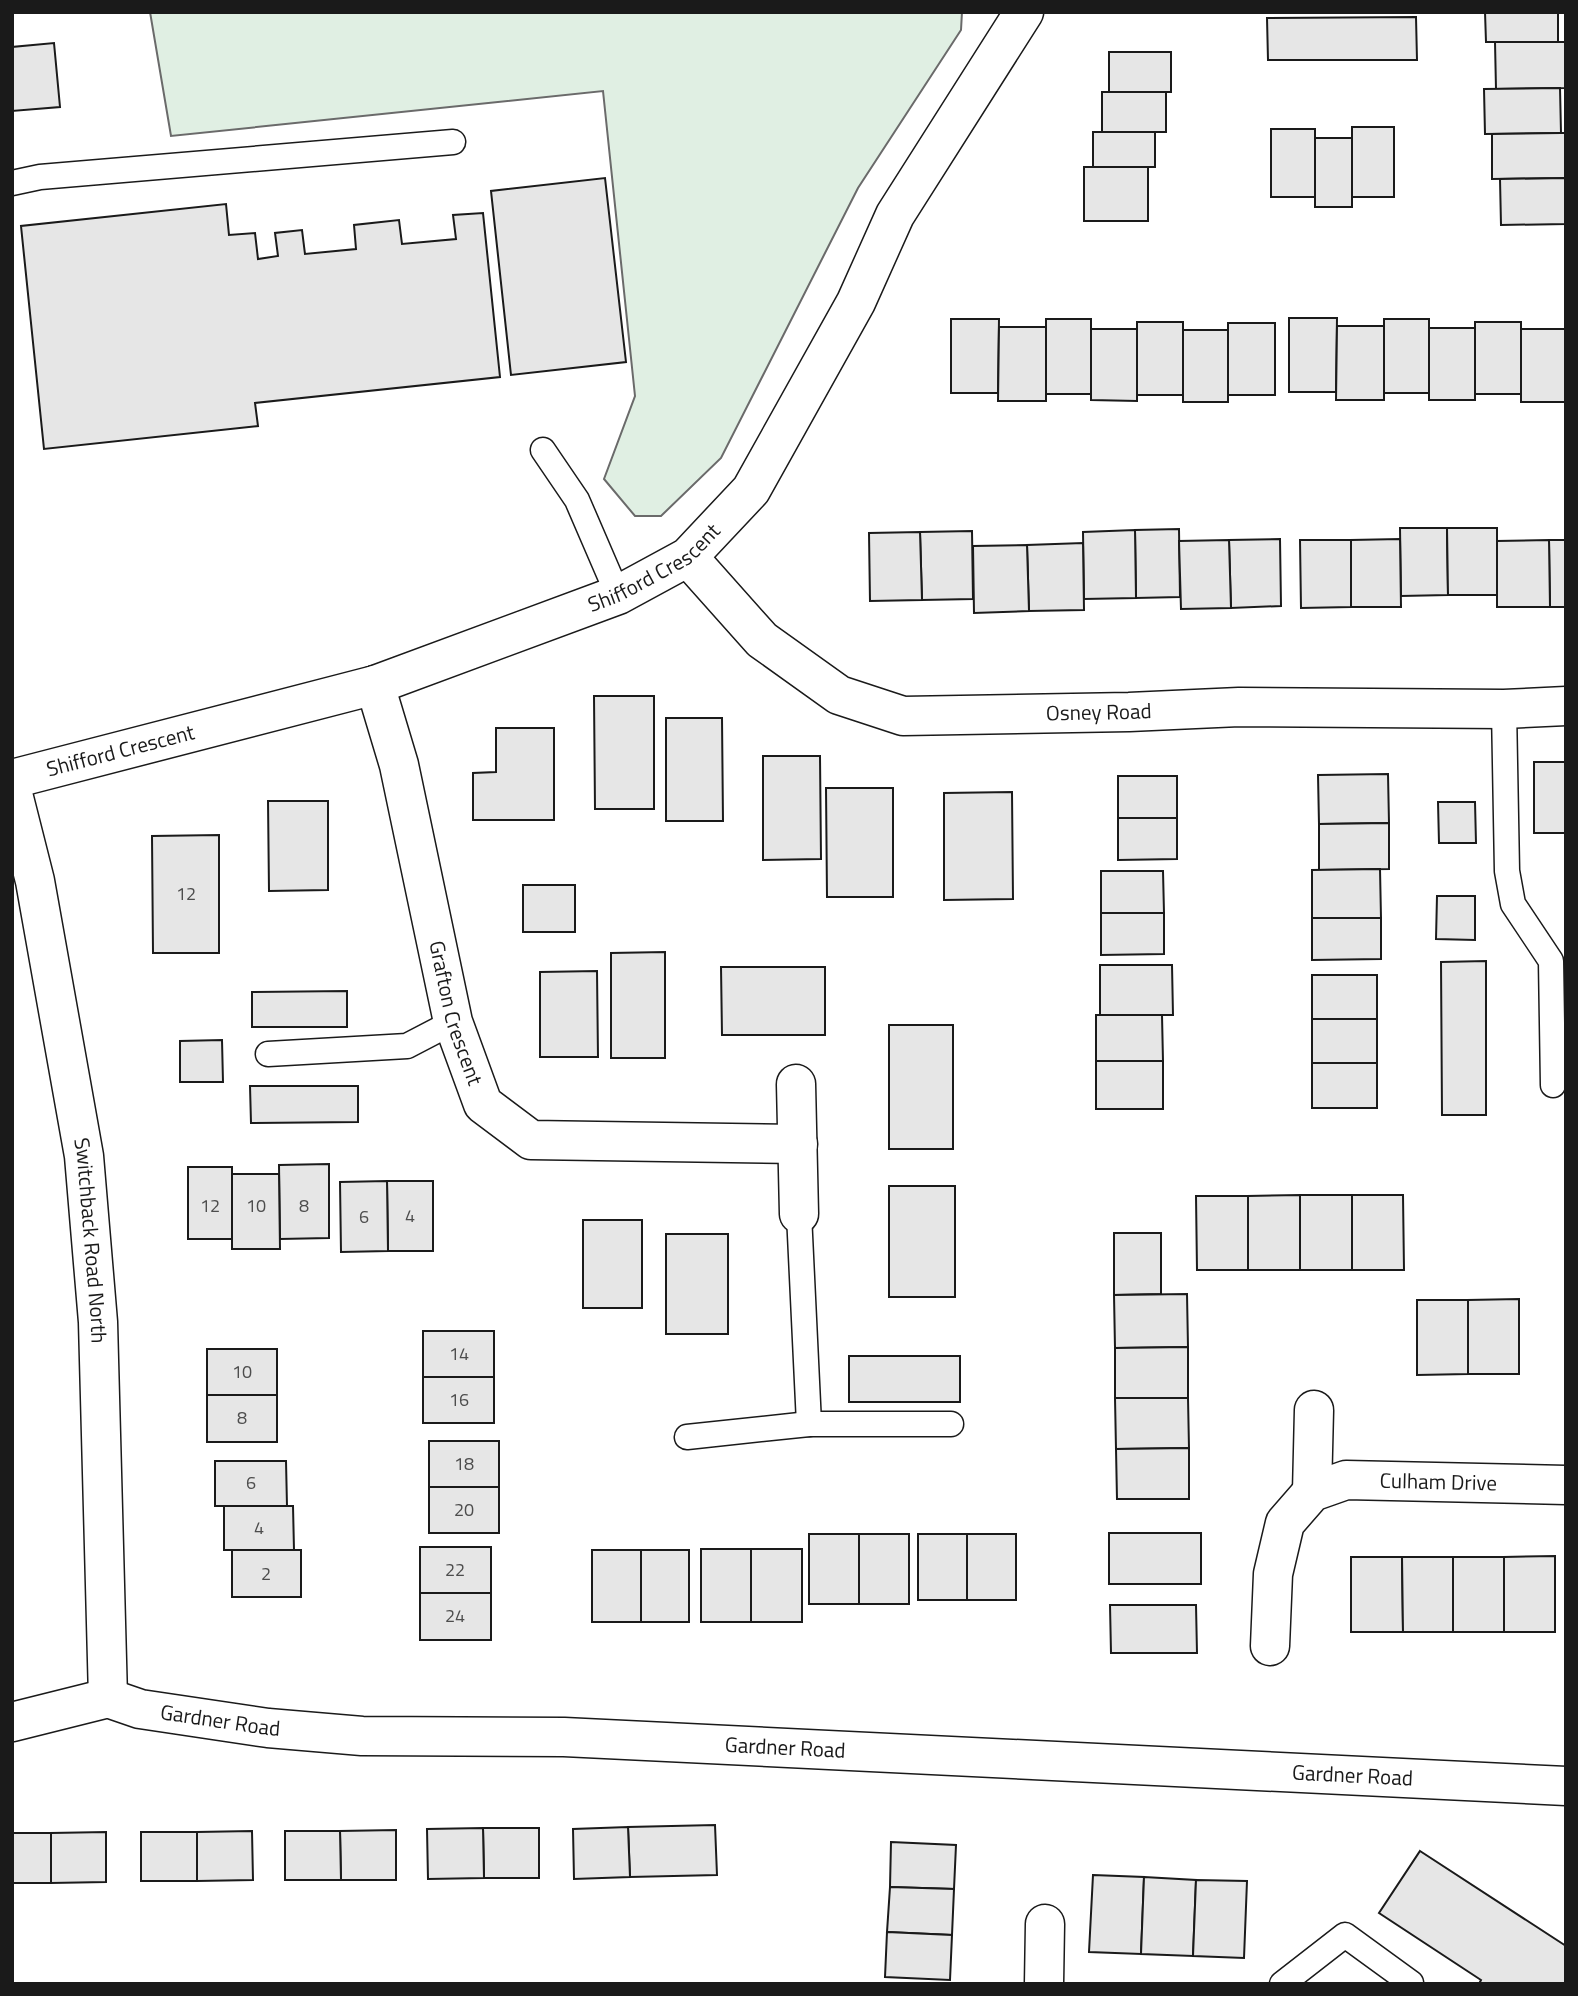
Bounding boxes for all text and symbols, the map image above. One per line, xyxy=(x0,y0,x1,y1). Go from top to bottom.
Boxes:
street label: Shifford Crescent xyxy=(583,515,728,620)
street label: Osney Road xyxy=(1046,694,1152,728)
street label: Shifford Crescent xyxy=(43,715,198,784)
house number: 12 xyxy=(176,880,196,907)
street label: Grafton Crescent xyxy=(421,938,492,1090)
street label: Switchback Road North xyxy=(66,1135,116,1344)
house number: 12 xyxy=(200,1192,220,1219)
house number: 10 xyxy=(246,1192,266,1219)
house number: 8 xyxy=(299,1192,309,1219)
house number: 4 xyxy=(405,1202,415,1229)
house number: 6 xyxy=(359,1203,369,1230)
house number: 14 xyxy=(449,1340,469,1367)
house number: 10 xyxy=(232,1358,252,1385)
house number: 16 xyxy=(449,1386,469,1413)
house number: 8 xyxy=(237,1404,247,1431)
house number: 18 xyxy=(454,1450,474,1477)
street label: Culham Drive xyxy=(1379,1464,1497,1498)
house number: 6 xyxy=(246,1469,256,1496)
house number: 20 xyxy=(454,1496,474,1523)
house number: 4 xyxy=(254,1514,264,1541)
house number: 22 xyxy=(445,1556,465,1583)
house number: 2 xyxy=(261,1560,271,1587)
house number: 24 xyxy=(445,1602,465,1629)
street label: Gardner Road xyxy=(158,1695,282,1744)
street label: Gardner Road xyxy=(724,1728,846,1766)
street label: Gardner Road xyxy=(1291,1756,1414,1793)

